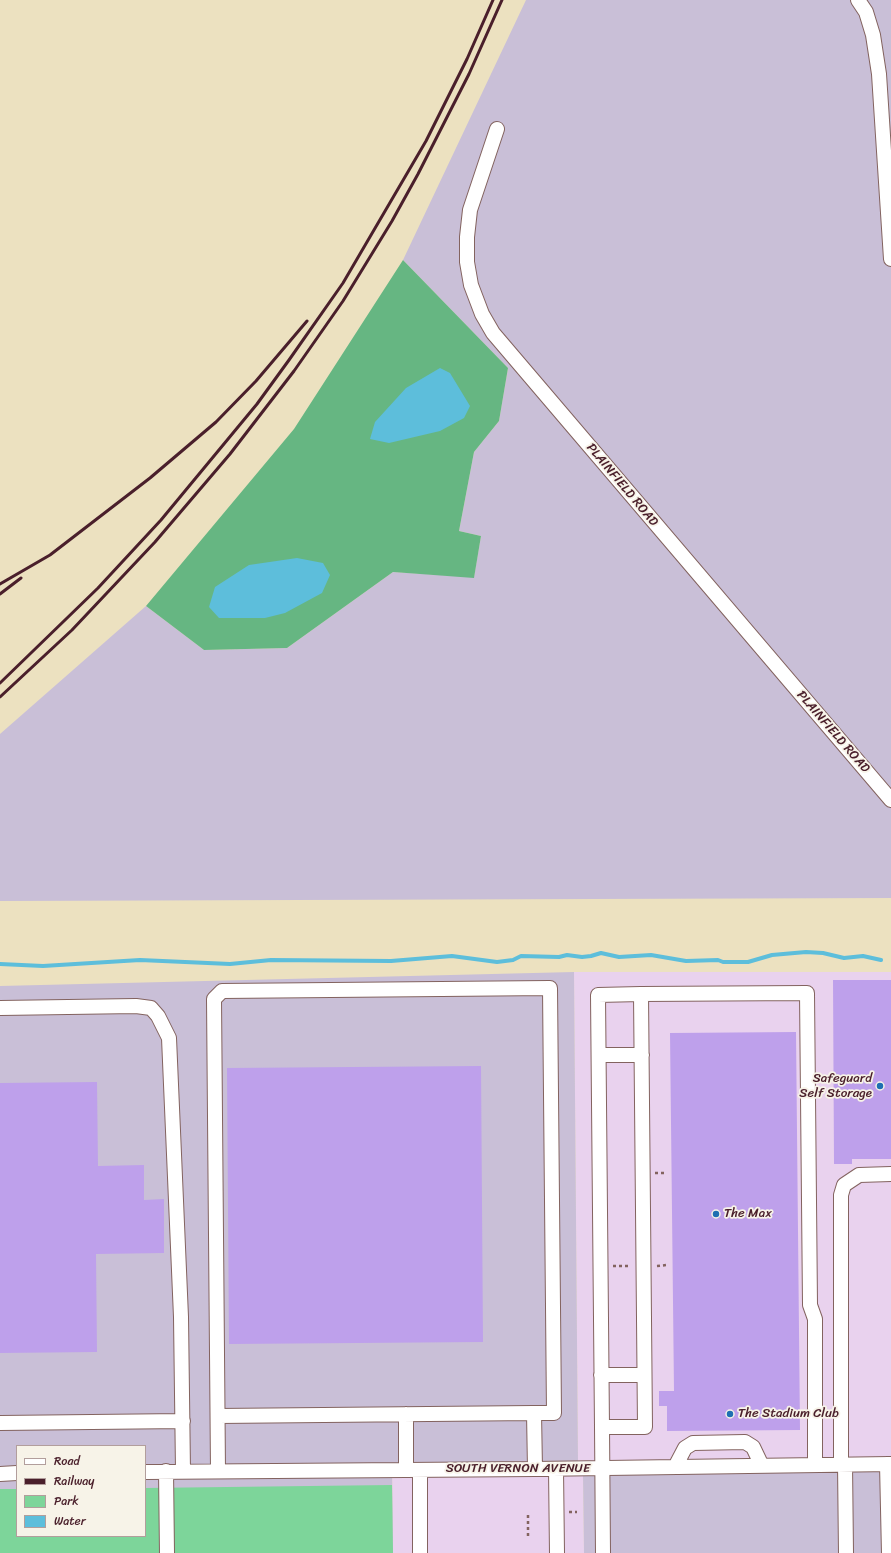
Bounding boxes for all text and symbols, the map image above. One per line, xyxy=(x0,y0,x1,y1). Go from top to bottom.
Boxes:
street label: PLAINFIELD ROAD xyxy=(583,440,661,530)
street label: PLAINFIELD ROAD xyxy=(793,688,873,776)
place label: Safeguard Self Storage xyxy=(799,1071,872,1102)
marker: Safeguard Self Storage xyxy=(875,1081,885,1091)
place label: The Max xyxy=(724,1206,772,1222)
marker: The Max xyxy=(711,1209,721,1219)
place label: The Stadium Club xyxy=(738,1406,839,1422)
marker: The Stadium Club xyxy=(725,1409,735,1419)
legend xyxy=(16,1445,146,1537)
text: Road xyxy=(54,1450,80,1472)
street label: SOUTH VERNON AVENUE xyxy=(446,1461,590,1477)
text: Railway xyxy=(54,1470,95,1492)
text: Park xyxy=(54,1490,79,1512)
text: Water xyxy=(54,1510,86,1532)

